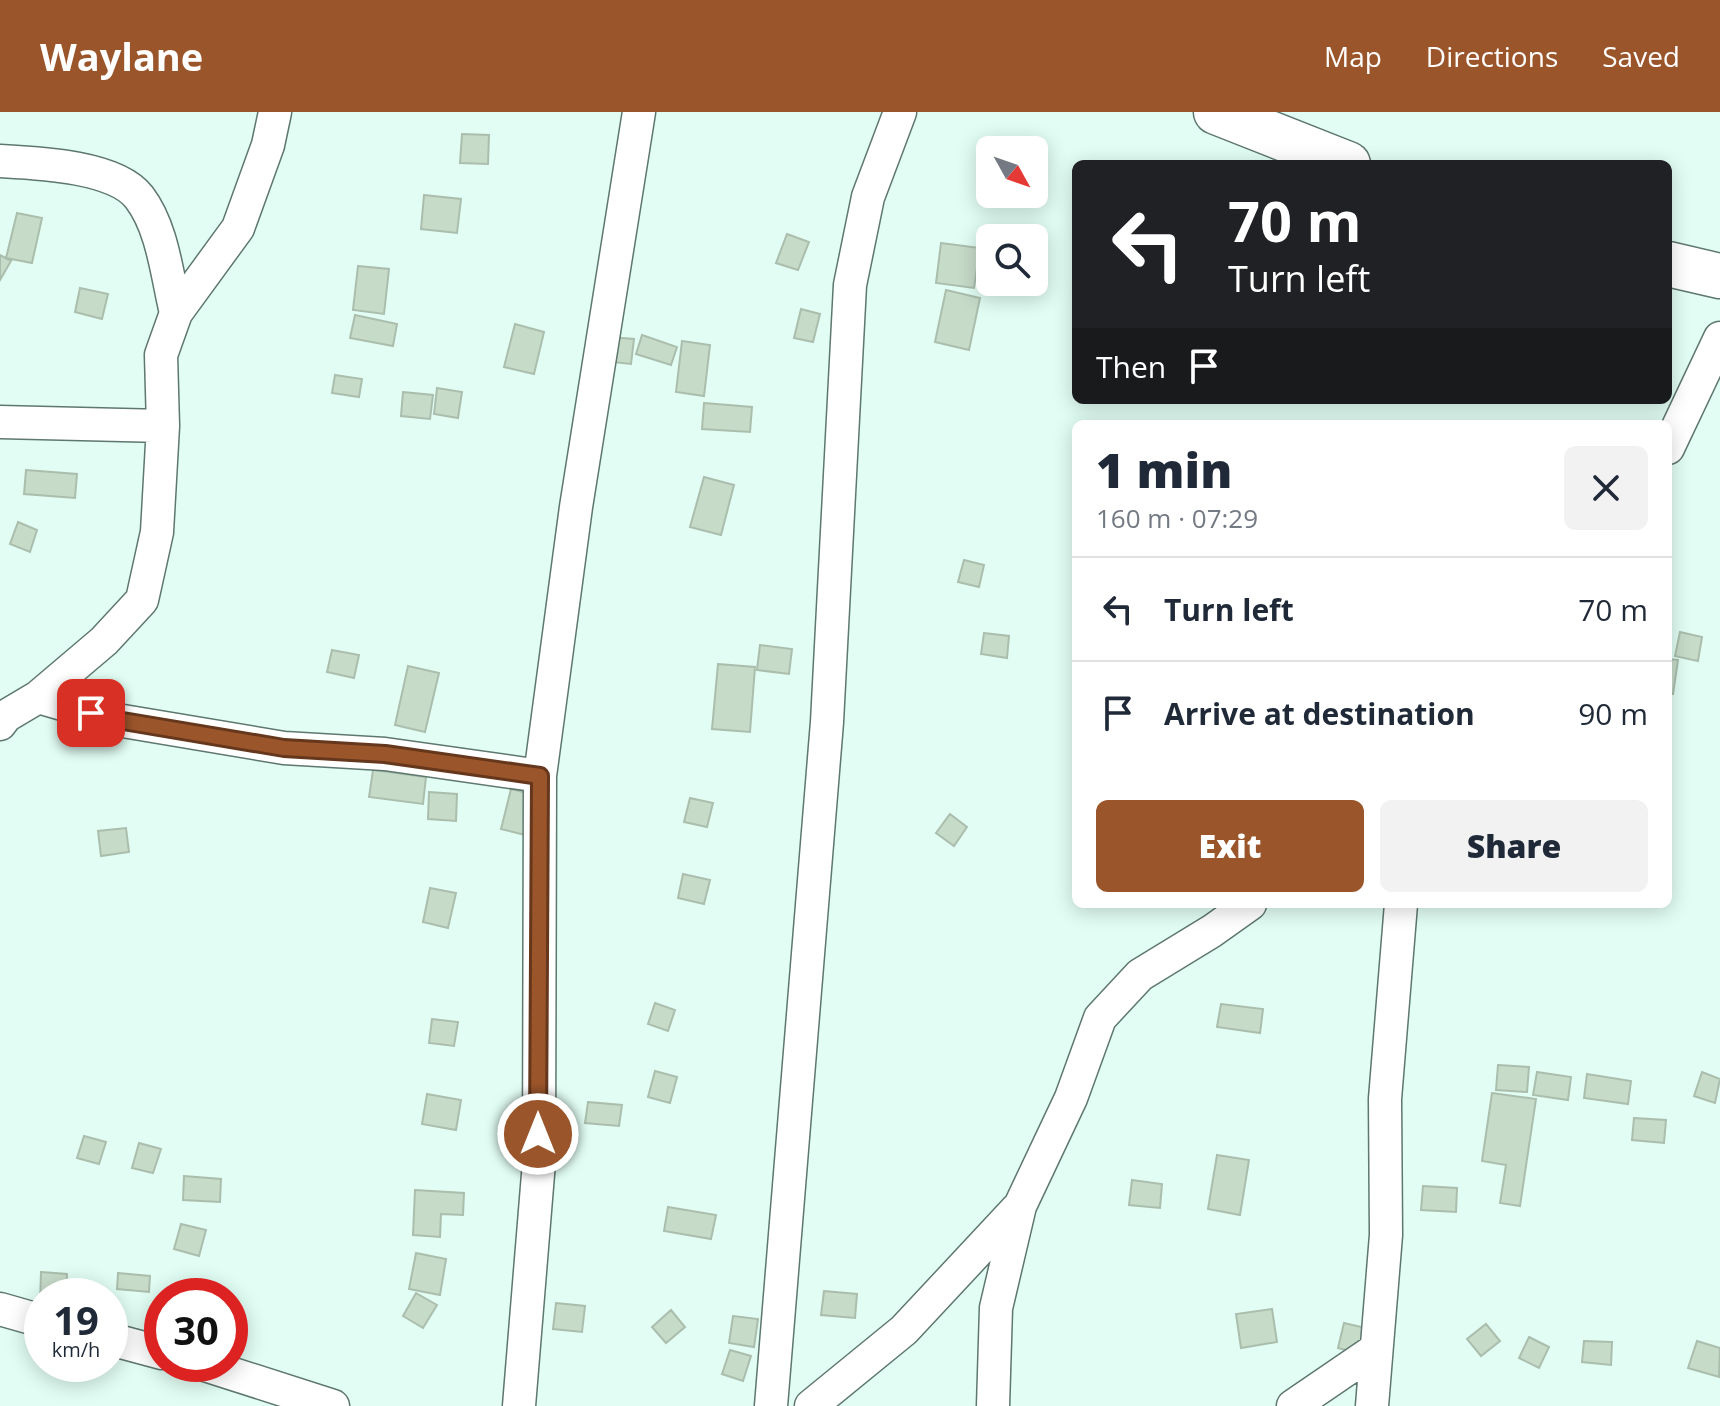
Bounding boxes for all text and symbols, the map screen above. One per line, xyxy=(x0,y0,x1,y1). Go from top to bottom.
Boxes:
text: Waylane xyxy=(40,30,203,82)
text: Map xyxy=(1324,37,1382,75)
text: Directions xyxy=(1426,37,1558,75)
text: Saved xyxy=(1602,37,1680,75)
north arrow xyxy=(976,136,1048,208)
map controls xyxy=(976,136,1048,296)
text: 70 m xyxy=(1228,182,1362,258)
icon: left xyxy=(1096,192,1200,296)
button: search xyxy=(976,224,1048,296)
text: Turn left xyxy=(1228,254,1370,303)
icon: arrive xyxy=(1182,344,1226,388)
text: Then xyxy=(1096,346,1166,387)
text: 1 min xyxy=(1096,437,1232,502)
button: close xyxy=(1564,446,1648,530)
text: 160 m · 07:29 xyxy=(1096,500,1258,536)
icon: left xyxy=(1096,587,1140,631)
text: Turn left xyxy=(1164,589,1294,630)
text: 70 m xyxy=(1578,589,1648,630)
pin xyxy=(57,679,125,747)
icon: arrive xyxy=(69,691,113,735)
icon: arrive xyxy=(1096,691,1140,735)
text: Arrive at destination xyxy=(1164,693,1475,734)
text: 90 m xyxy=(1578,693,1648,734)
button: Exit xyxy=(1096,800,1364,892)
button: Share xyxy=(1380,800,1648,892)
position arrow xyxy=(496,1092,580,1176)
speed limit sign: 30 xyxy=(144,1278,248,1382)
text: 19 xyxy=(53,1292,99,1347)
text: km/h xyxy=(52,1336,100,1363)

